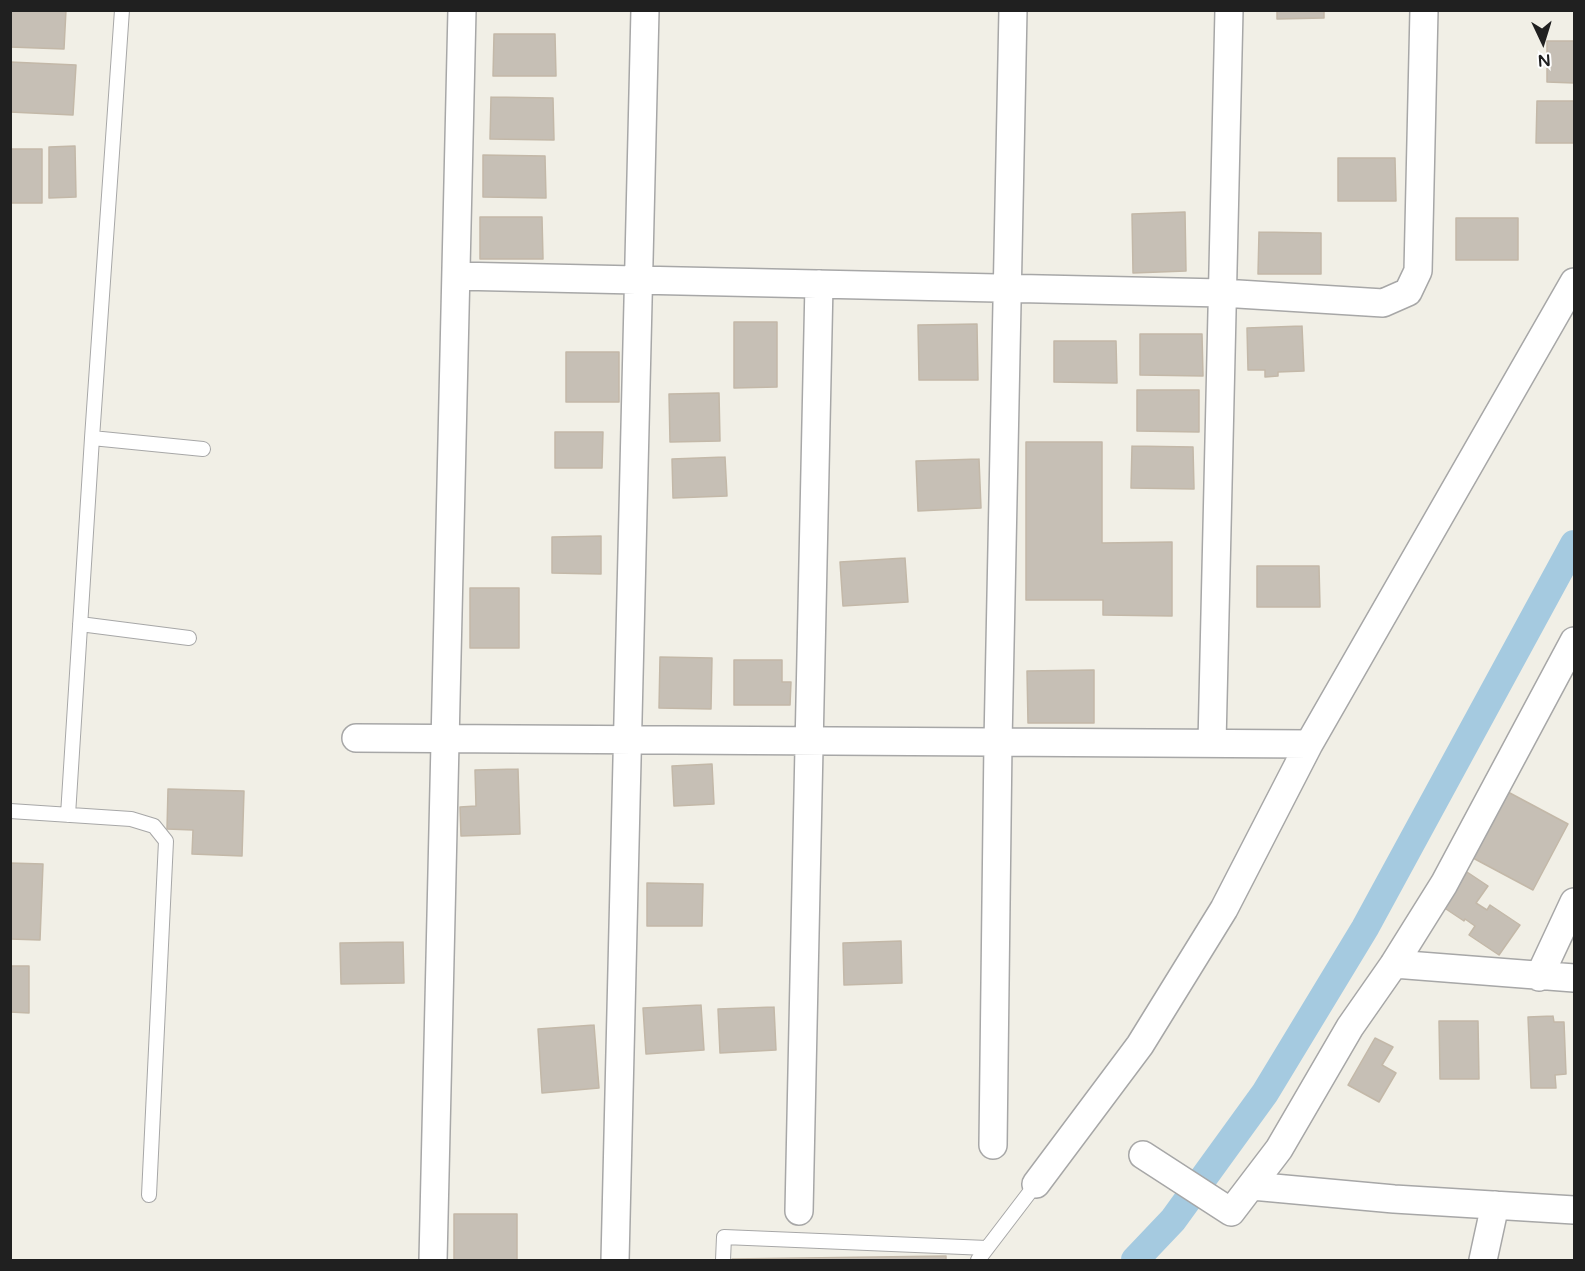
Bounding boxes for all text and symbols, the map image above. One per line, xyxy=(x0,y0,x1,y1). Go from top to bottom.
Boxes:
north arrow xyxy=(1513,12,1573,72)
text: N xyxy=(1537,50,1551,70)

